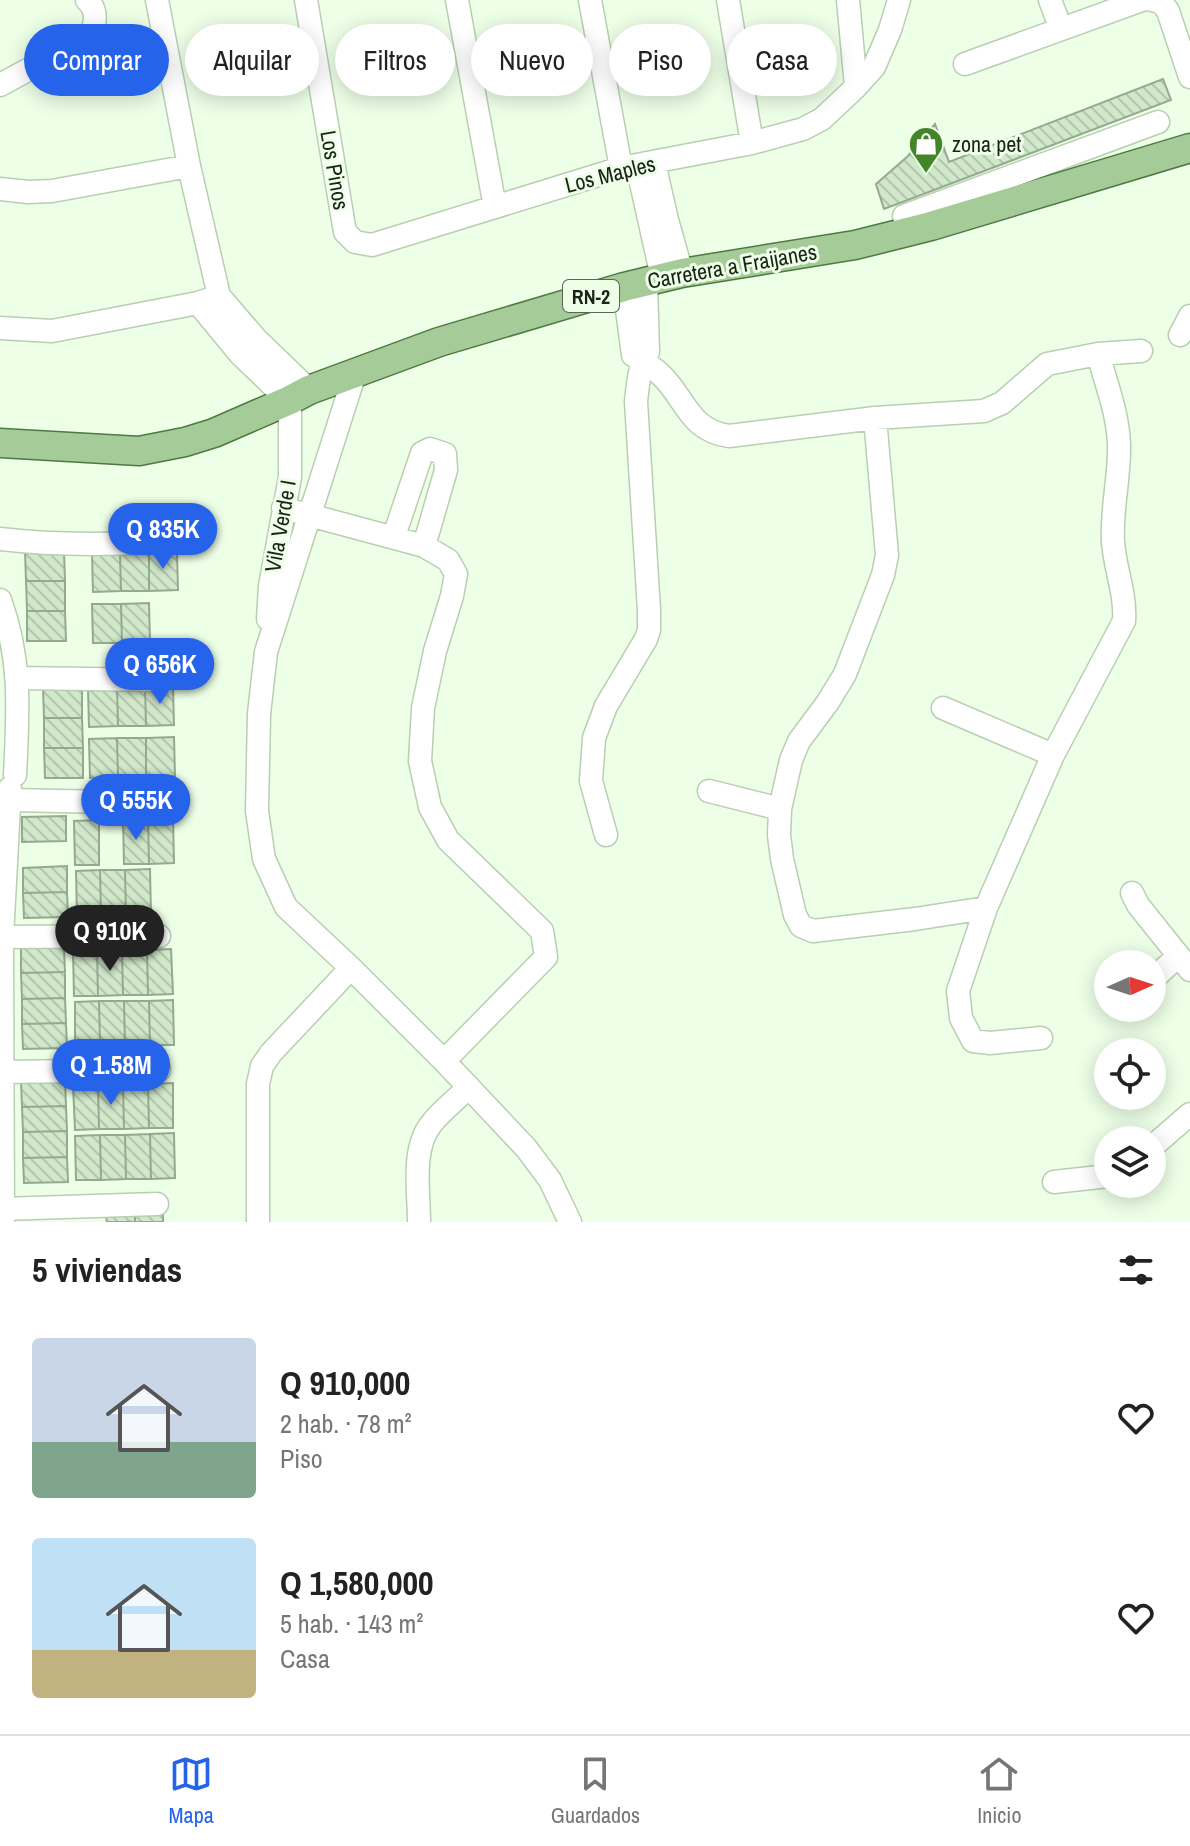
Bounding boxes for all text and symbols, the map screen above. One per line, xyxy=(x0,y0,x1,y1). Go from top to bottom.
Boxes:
chip: Comprar xyxy=(24,24,169,96)
chip: Alquilar xyxy=(185,24,319,96)
chip: Filtros xyxy=(335,24,455,96)
chip: Nuevo xyxy=(471,24,593,96)
chip: Piso xyxy=(609,24,711,96)
chip: Casa xyxy=(727,24,837,96)
shop icon: zona pet xyxy=(907,125,945,175)
street label: Los Pinos xyxy=(313,128,357,212)
place label: zona pet xyxy=(952,129,1021,159)
street label: Los Maples xyxy=(562,148,658,200)
street label: Carretera a Fraijanes xyxy=(645,236,819,296)
road number: RN-2 xyxy=(563,280,619,312)
street label: Vila Verde I xyxy=(257,478,303,574)
pin: Q 835K xyxy=(98,503,228,571)
text: Q 835K xyxy=(126,511,200,546)
pin: Q 656K xyxy=(95,638,225,706)
text: Q 656K xyxy=(123,646,197,681)
pin: Q 555K xyxy=(71,774,201,842)
text: Q 555K xyxy=(99,782,173,817)
pin: Q 910K xyxy=(45,905,175,973)
text: Q 910K xyxy=(73,913,147,948)
north arrow xyxy=(1094,950,1166,1022)
map controls xyxy=(1094,950,1166,1198)
button: locate xyxy=(1094,1038,1166,1110)
pin: Q 1.58M xyxy=(37,1039,185,1107)
text: Q 1.58M xyxy=(70,1047,152,1082)
button: layers xyxy=(1094,1126,1166,1198)
text: 5 viviendas xyxy=(32,1247,182,1293)
icon: filters xyxy=(1114,1248,1158,1292)
text: Q 910,000 xyxy=(280,1360,410,1406)
icon: home xyxy=(96,1370,192,1466)
icon: heart xyxy=(1114,1396,1158,1440)
text: 2 hab. · 78 m² xyxy=(280,1406,412,1441)
text: Piso xyxy=(280,1441,323,1476)
text: Q 1,580,000 xyxy=(280,1560,433,1606)
icon: home xyxy=(96,1570,192,1666)
icon: heart xyxy=(1114,1596,1158,1640)
text: 5 hab. · 143 m² xyxy=(280,1606,423,1641)
text: Casa xyxy=(280,1641,330,1676)
tab: Mapa xyxy=(169,1752,214,1830)
tab: Guardados xyxy=(551,1752,640,1830)
tab: Inicio xyxy=(977,1752,1021,1830)

